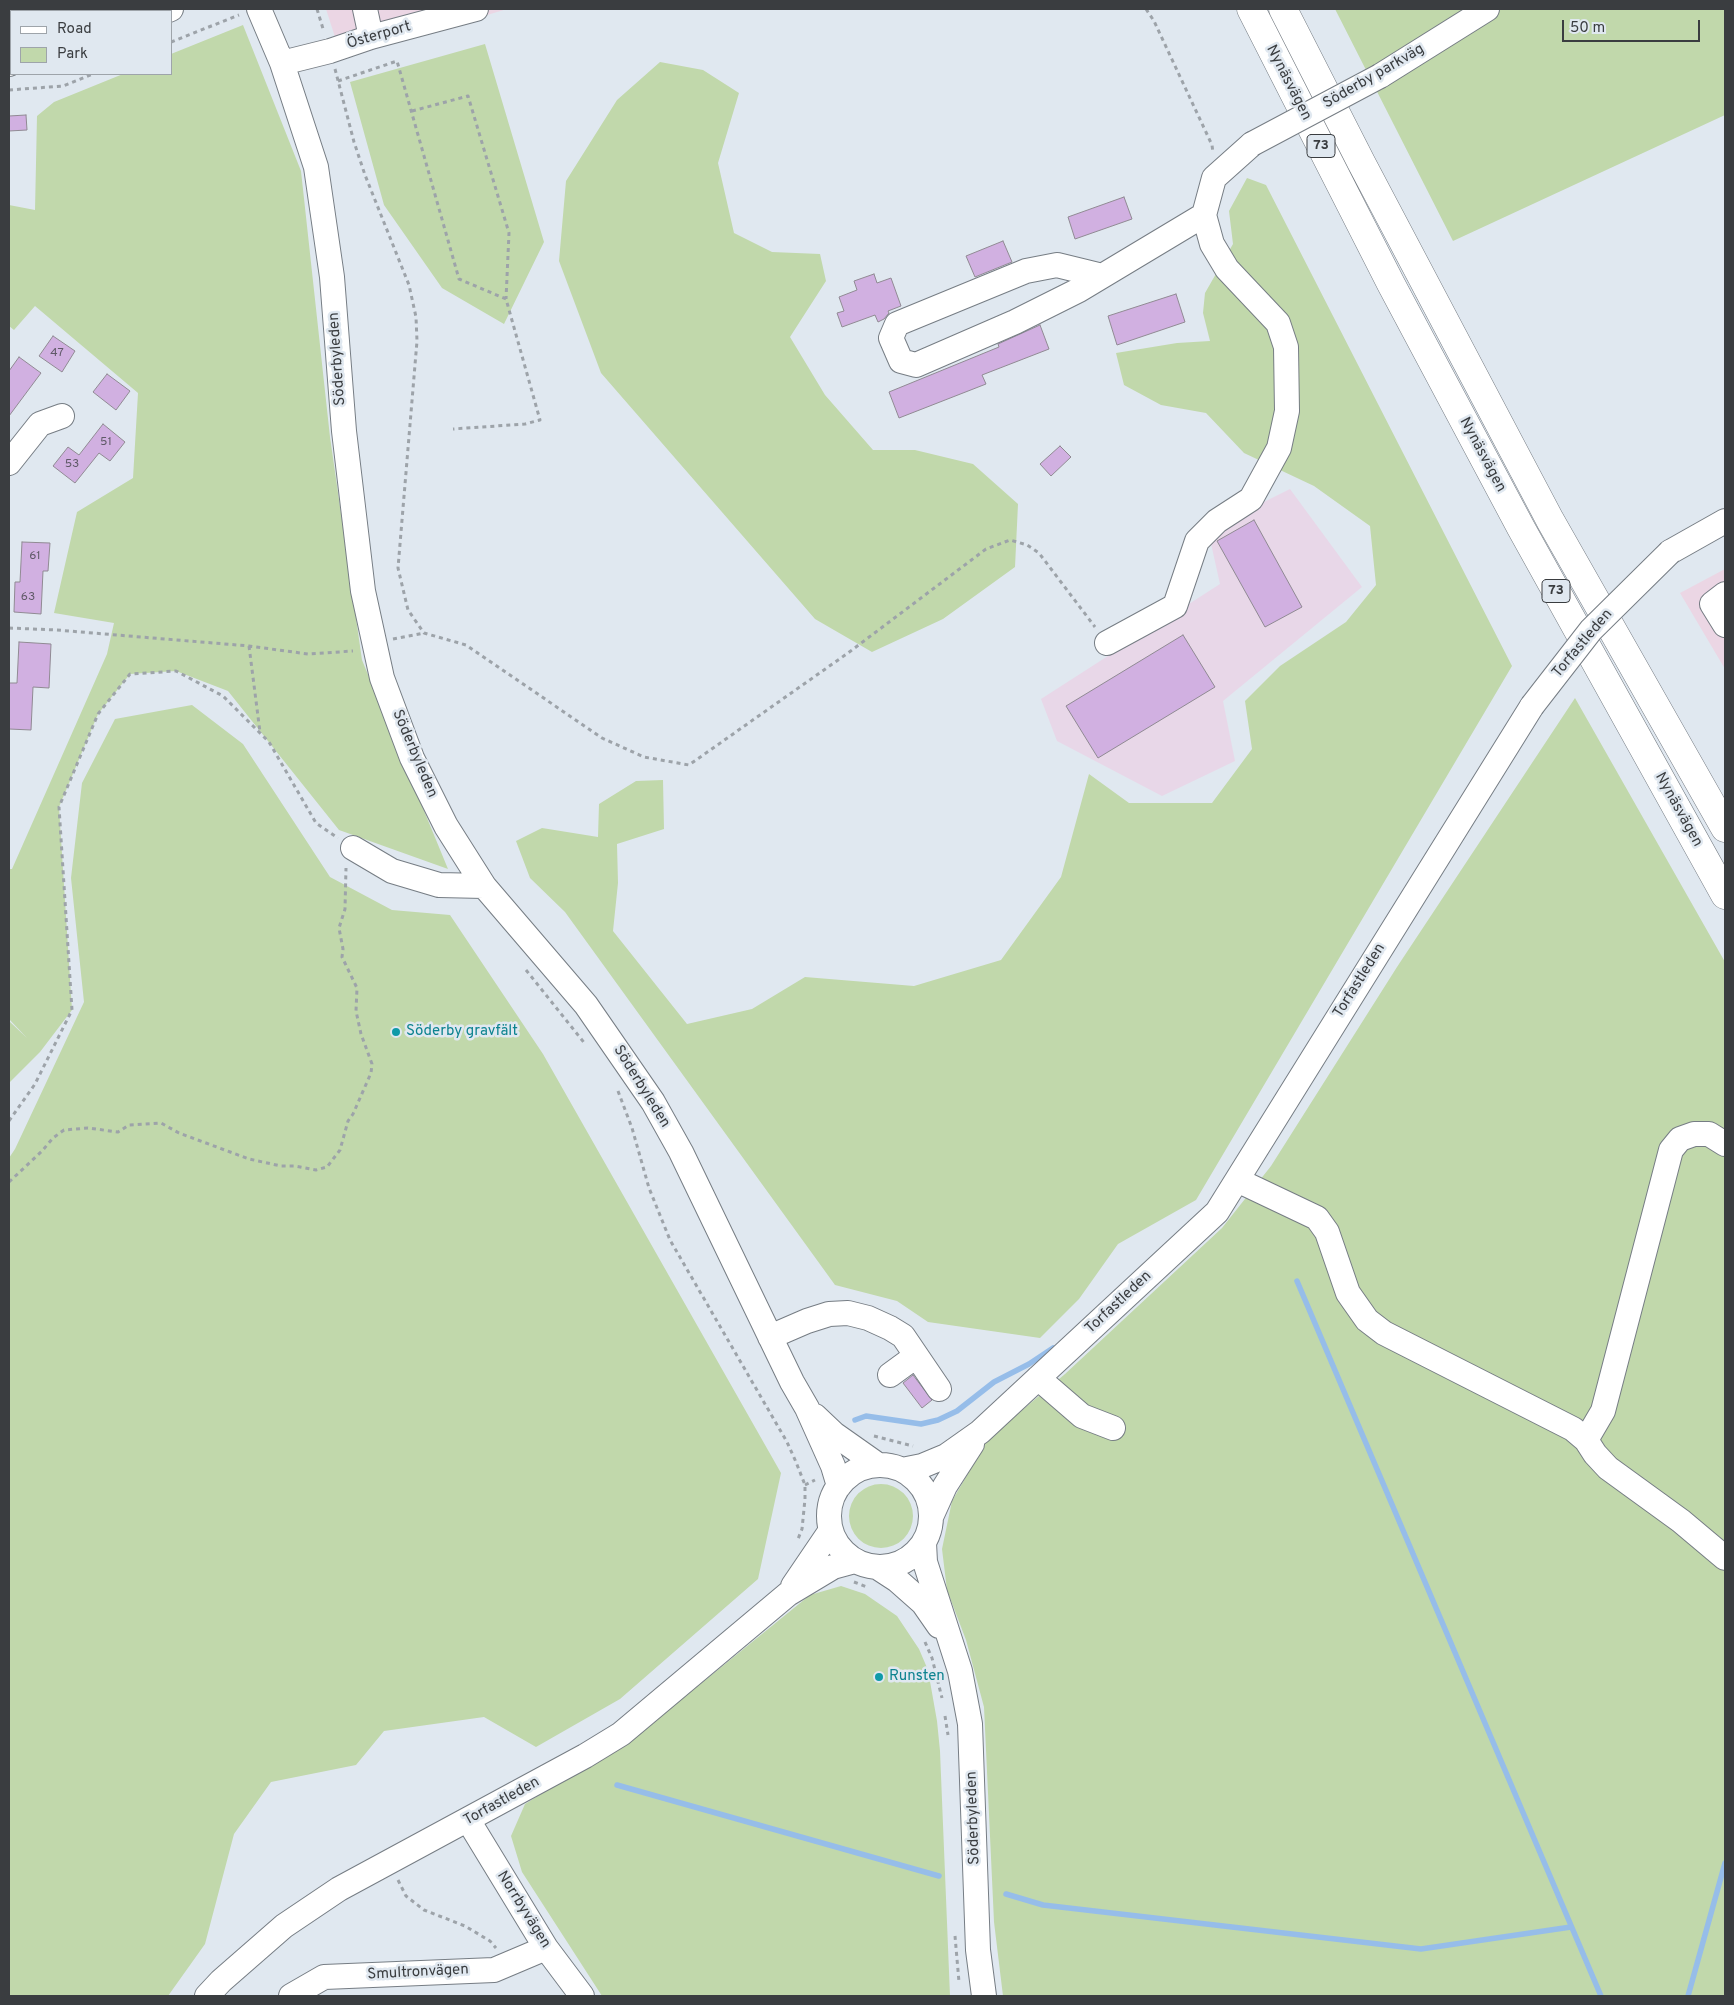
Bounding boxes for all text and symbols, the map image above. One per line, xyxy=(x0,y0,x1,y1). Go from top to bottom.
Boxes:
legend xyxy=(10,10,172,75)
scale bar xyxy=(1564,10,1702,42)
street label: Österport xyxy=(345,18,413,54)
text: 50 m xyxy=(1570,19,1605,38)
text: Road xyxy=(57,20,92,39)
street label: Söderby parkväg xyxy=(1320,41,1428,113)
street label: Nynäsvägen xyxy=(1261,42,1315,124)
text: Park xyxy=(57,45,88,64)
road number: 73 xyxy=(1307,134,1335,158)
street label: Söderbyleden xyxy=(326,312,350,406)
house number: 47 xyxy=(50,347,64,361)
street label: Nynäsvägen xyxy=(1455,415,1509,495)
house number: 51 xyxy=(100,436,112,450)
house number: 53 xyxy=(65,458,79,472)
house number: 61 xyxy=(29,550,41,564)
road number: 73 xyxy=(1542,580,1570,602)
house number: 63 xyxy=(21,591,35,605)
street label: Torfastleden xyxy=(1549,606,1617,682)
street label: Söderbyleden xyxy=(387,707,441,801)
street label: Nynäsvägen xyxy=(1650,770,1706,850)
street label: Torfastleden xyxy=(1330,941,1390,1021)
place label: Söderby gravfält xyxy=(406,1023,518,1041)
marker: Söderby gravfält xyxy=(390,1026,402,1038)
street label: Söderbyleden xyxy=(609,1043,673,1131)
street label: Torfastleden xyxy=(1082,1268,1156,1338)
place label: Runsten xyxy=(889,1668,945,1686)
marker: Runsten xyxy=(873,1671,885,1683)
street label: Söderbyleden xyxy=(963,1771,985,1865)
street label: Torfastleden xyxy=(461,1774,543,1830)
street label: Norrbyvägen xyxy=(492,1868,554,1952)
street label: Smultronvägen xyxy=(367,1961,469,1985)

